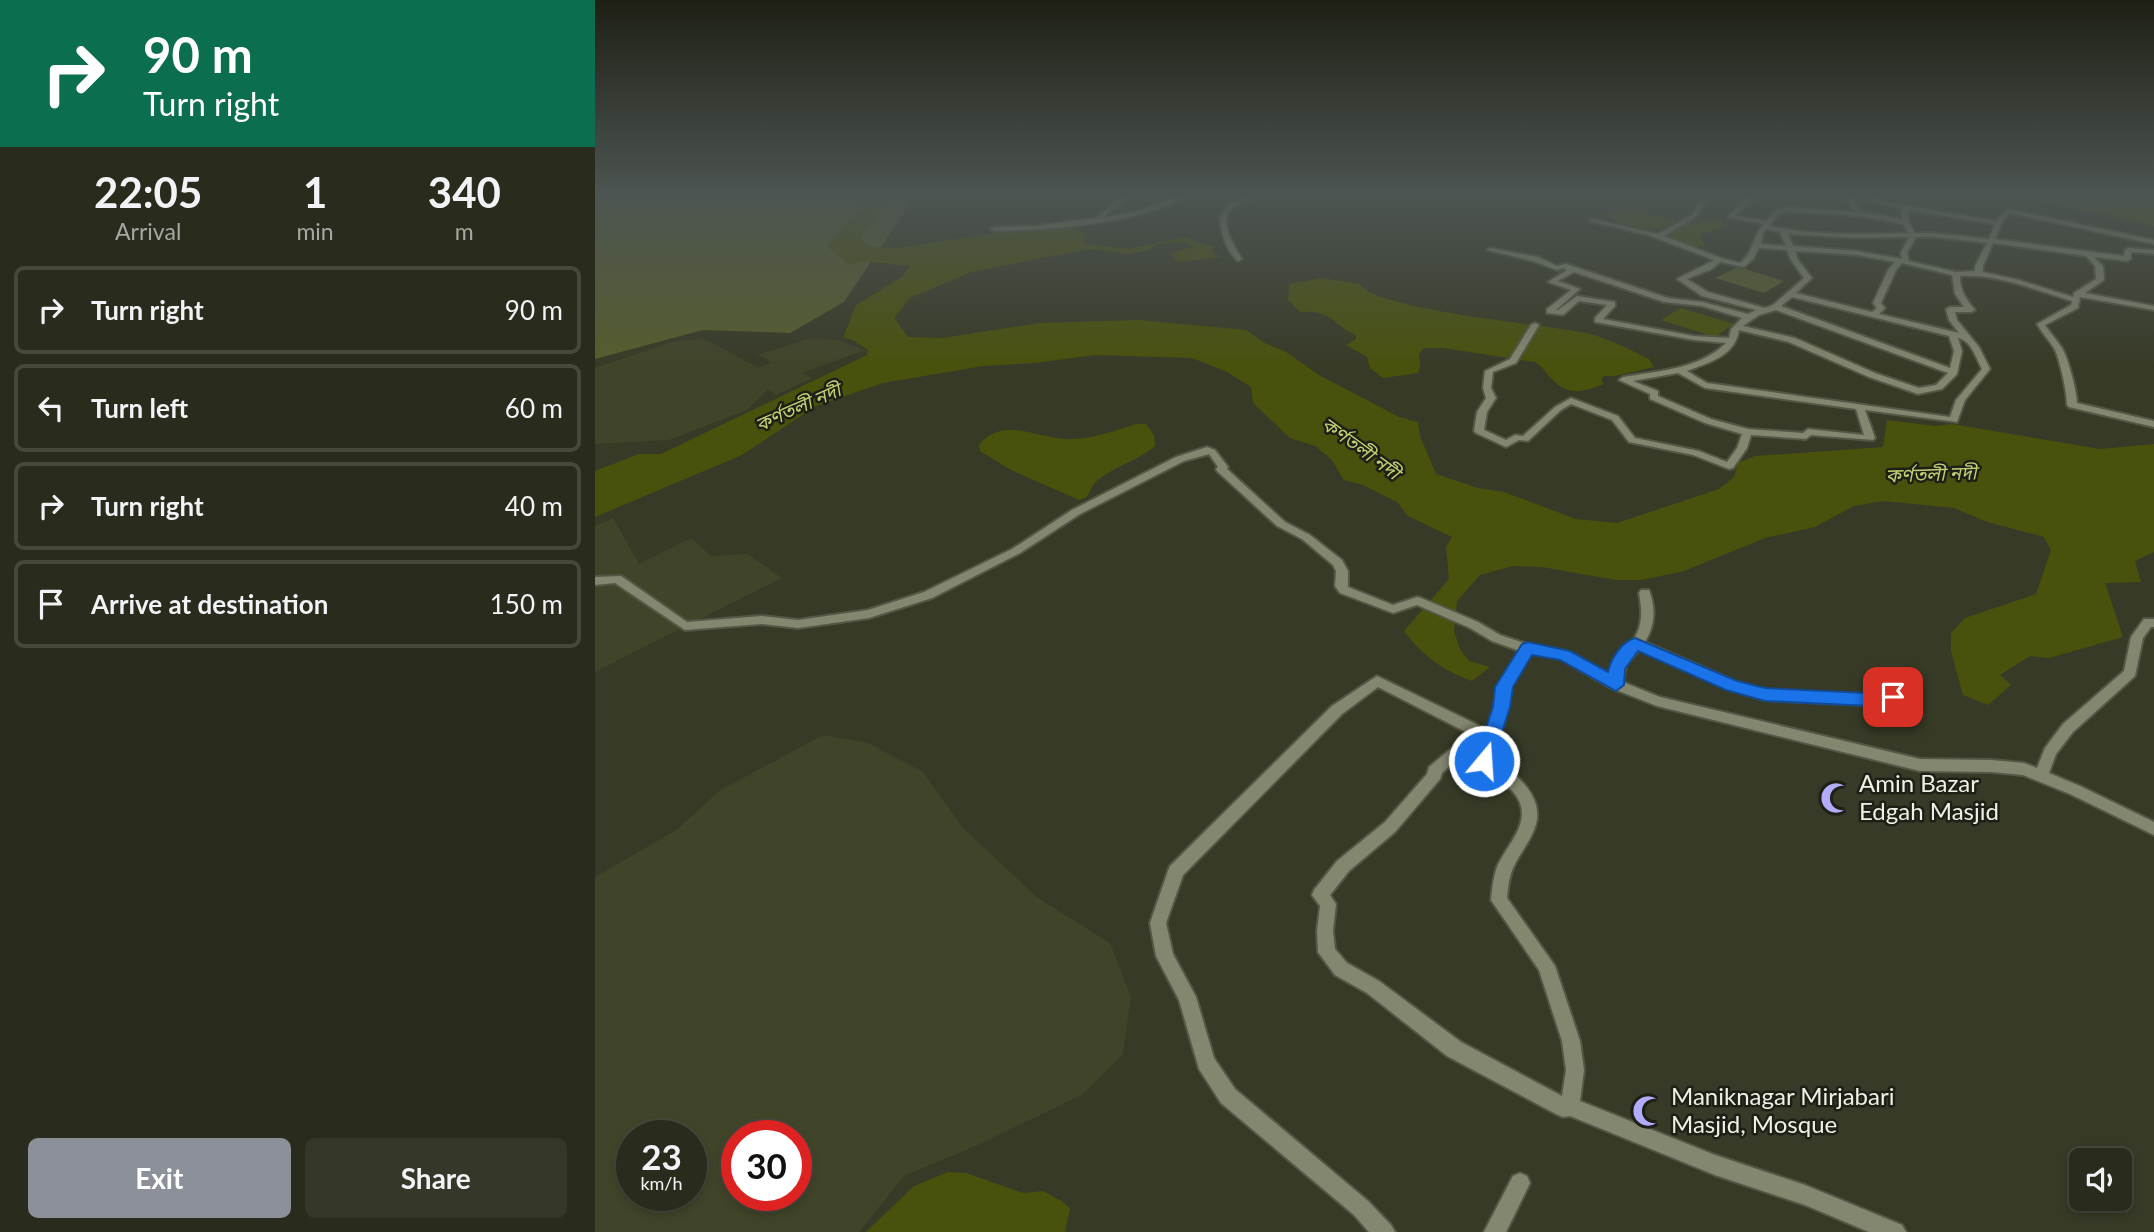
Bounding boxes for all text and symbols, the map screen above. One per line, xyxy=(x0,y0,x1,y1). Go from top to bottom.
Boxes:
text: 90 m xyxy=(143,25,253,83)
icon: right xyxy=(28,28,119,119)
text: Turn right xyxy=(143,84,279,123)
text: 22:05 xyxy=(94,167,202,217)
text: 1 xyxy=(303,167,327,217)
text: 340 xyxy=(428,167,501,217)
text: Arrival xyxy=(115,217,181,245)
text: min xyxy=(296,217,334,245)
text: m xyxy=(455,217,474,245)
icon: right xyxy=(32,291,70,329)
text: Turn right xyxy=(91,294,204,326)
text: 90 m xyxy=(505,294,563,326)
water label: কর্ণতলী নদী xyxy=(752,376,848,436)
icon: left xyxy=(32,389,70,427)
text: Turn left xyxy=(91,392,188,424)
text: 60 m xyxy=(505,392,563,424)
water label: কর্ণতলী নদী xyxy=(1318,412,1408,486)
water label: কর্ণতলী নদী xyxy=(1885,460,1981,487)
icon: right xyxy=(32,487,70,525)
text: Turn right xyxy=(91,490,204,522)
text: 40 m xyxy=(505,490,563,522)
icon: arrive xyxy=(32,585,70,623)
text: Arrive at destination xyxy=(91,588,328,620)
text: 150 m xyxy=(490,588,563,620)
pin xyxy=(1863,667,1923,727)
icon: arrive xyxy=(1874,678,1912,716)
position arrow xyxy=(1447,724,1521,798)
place label: Amin Bazar Edgah Masjid xyxy=(1859,768,1999,825)
mosque icon: Amin Bazar Edgah Masjid xyxy=(1819,781,1853,815)
place label: Maniknagar Mirjabari Masjid, Mosque xyxy=(1671,1081,1894,1138)
mosque icon: Maniknagar Mirjabari Masjid, Mosque xyxy=(1631,1094,1665,1128)
speed limit sign: 30 xyxy=(721,1120,812,1211)
text: 23 xyxy=(641,1135,682,1177)
button: Exit xyxy=(28,1138,291,1218)
button: Share xyxy=(305,1138,567,1218)
map controls xyxy=(2069,1148,2132,1211)
button: sound xyxy=(2069,1148,2132,1211)
text: km/h xyxy=(640,1172,683,1194)

